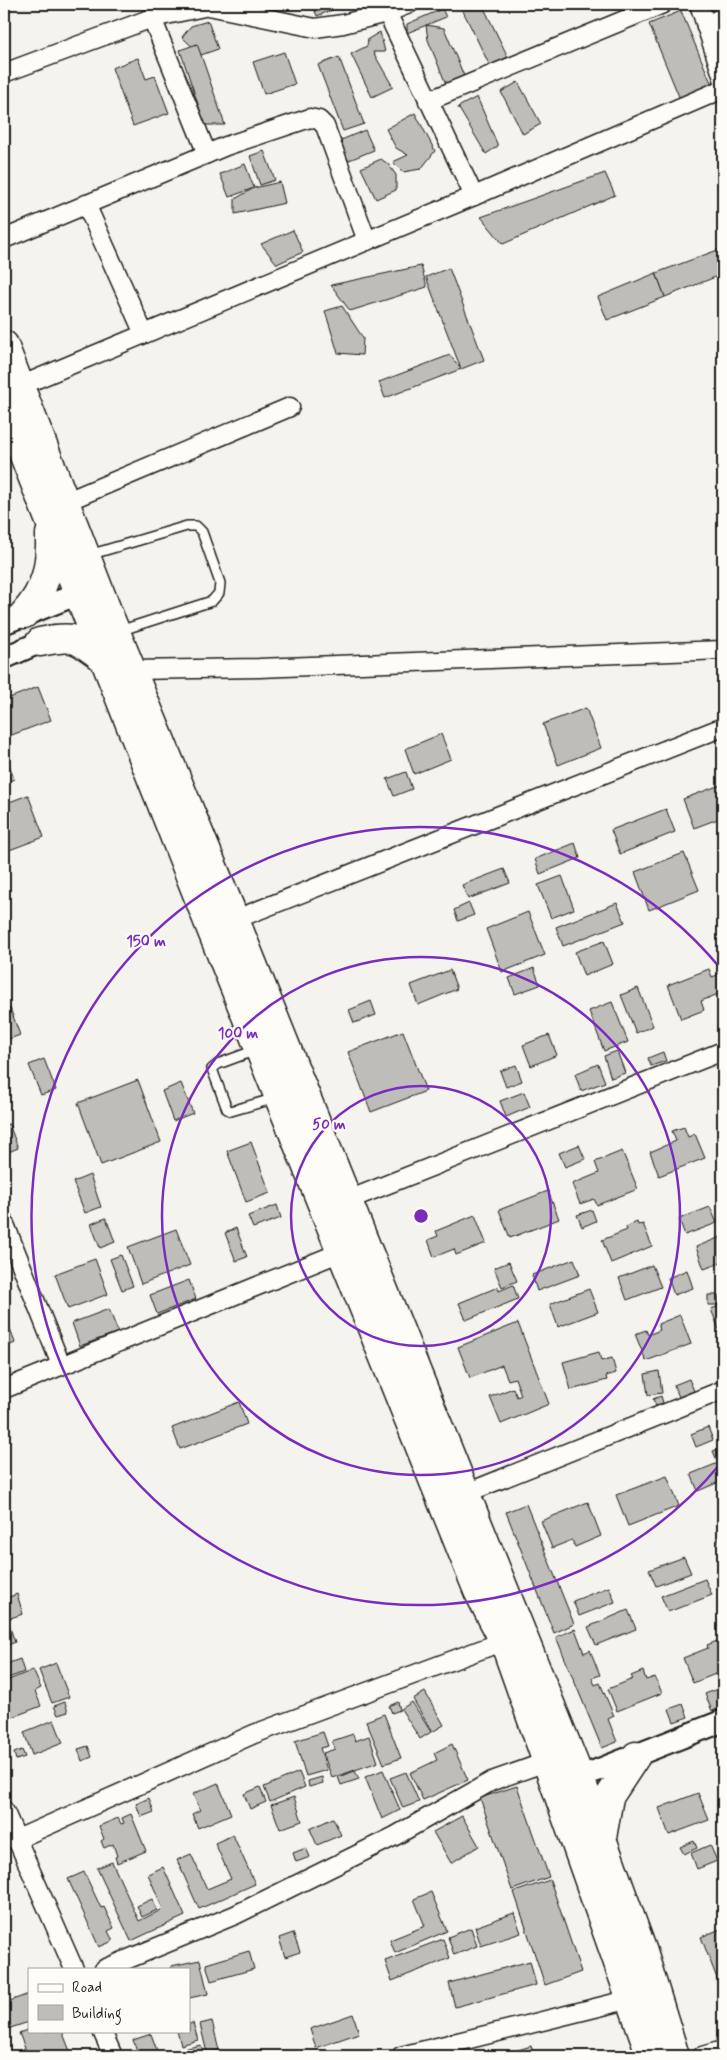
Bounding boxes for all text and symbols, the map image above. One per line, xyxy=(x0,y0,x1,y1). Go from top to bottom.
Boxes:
text: 150 m xyxy=(126,932,166,952)
text: 100 m xyxy=(218,1024,258,1044)
text: 50 m xyxy=(312,1115,346,1135)
centre of rings xyxy=(412,1207,430,1225)
legend xyxy=(28,1968,190,2032)
text: Road xyxy=(72,1978,102,1998)
text: Building xyxy=(72,2004,122,2025)

